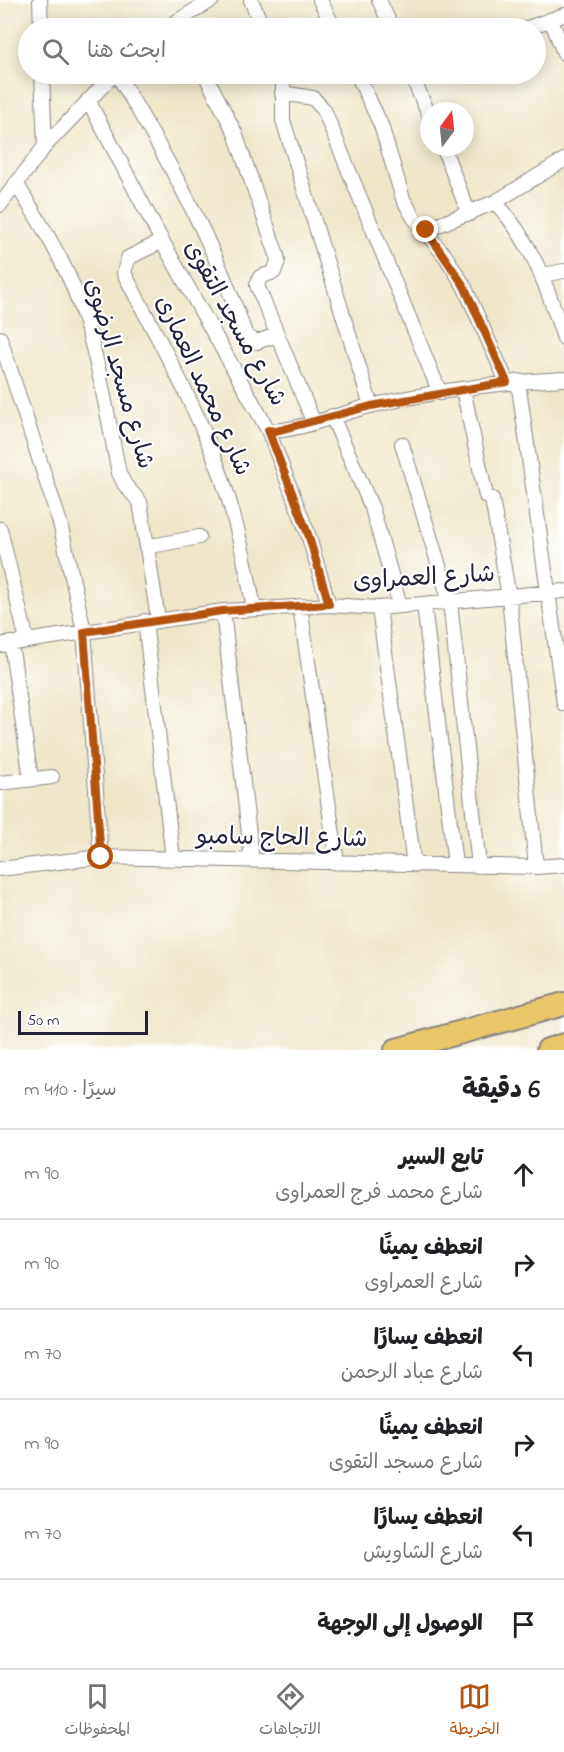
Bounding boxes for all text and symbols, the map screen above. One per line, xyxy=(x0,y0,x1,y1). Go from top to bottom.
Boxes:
search box xyxy=(18,18,546,84)
icon: search xyxy=(39,35,72,68)
text: ابحث هنا xyxy=(87,36,166,68)
north arrow xyxy=(420,102,474,156)
route end xyxy=(412,216,438,242)
street label: شارع مسجد التقوى xyxy=(174,235,294,413)
street label: شارع مسجد الرضوى xyxy=(74,275,162,473)
street label: شارع محمد العمارى xyxy=(145,290,259,482)
street label: شارع العمراوى xyxy=(352,558,496,600)
street label: شارع الحاج سامبو xyxy=(194,820,368,858)
route start xyxy=(87,843,113,869)
scale bar xyxy=(18,1008,148,1036)
text: 50 m xyxy=(27,1009,59,1033)
text: 6 دقيقة xyxy=(462,1072,540,1110)
text: سيرًا · 410 m xyxy=(24,1076,117,1105)
text: تابع السير xyxy=(399,1143,483,1175)
icon: ahead xyxy=(507,1158,540,1191)
text: 90 m xyxy=(24,1160,59,1189)
text: شارع محمد فرج العمراوى xyxy=(275,1179,483,1208)
text: انعطف يمينًا xyxy=(379,1233,483,1265)
icon: right xyxy=(507,1248,540,1281)
text: 90 m xyxy=(24,1250,59,1279)
text: شارع العمراوى xyxy=(364,1269,483,1298)
text: انعطف يسارًا xyxy=(374,1323,483,1355)
icon: left xyxy=(507,1338,540,1371)
text: 70 m xyxy=(24,1340,61,1369)
text: شارع عباد الرحمن xyxy=(341,1359,483,1388)
text: انعطف يمينًا xyxy=(379,1413,483,1445)
icon: right xyxy=(507,1428,540,1461)
text: 90 m xyxy=(24,1430,59,1459)
text: شارع مسجد التقوى xyxy=(329,1449,483,1478)
text: انعطف يسارًا xyxy=(374,1503,483,1535)
icon: left xyxy=(507,1518,540,1551)
text: 70 m xyxy=(24,1520,61,1549)
text: شارع الشاويش xyxy=(363,1539,483,1568)
icon: arrive xyxy=(507,1608,540,1641)
text: الوصول إلى الوجهة xyxy=(317,1609,483,1641)
tab: المحفوظات xyxy=(64,1680,130,1743)
tab: الاتجاهات xyxy=(259,1680,321,1743)
tab: الخريطة xyxy=(450,1680,500,1743)

